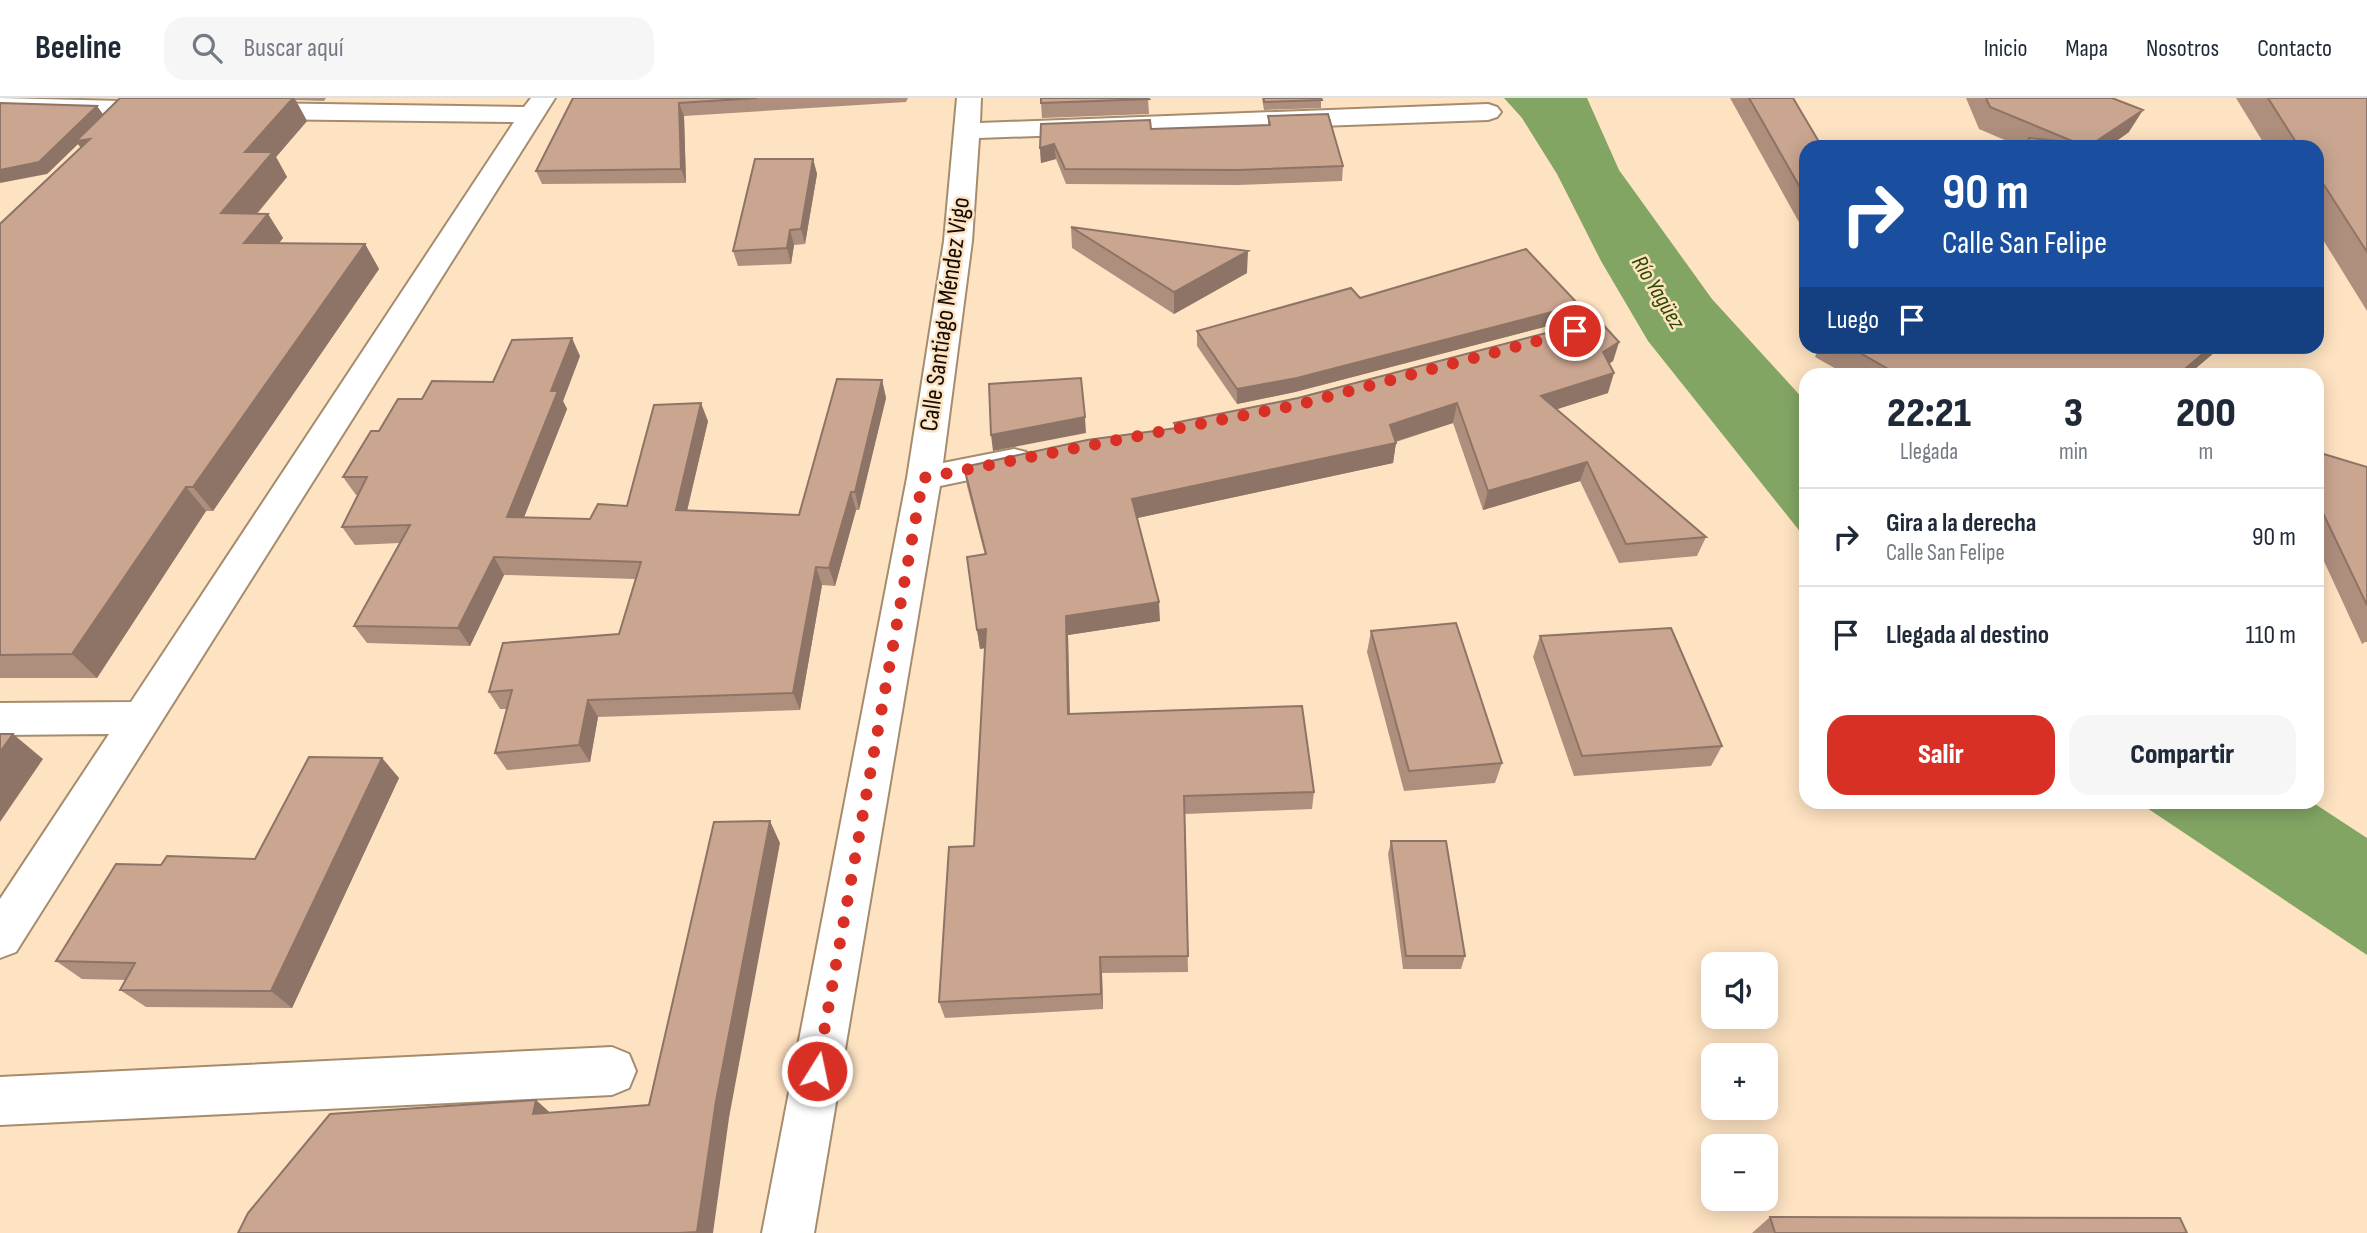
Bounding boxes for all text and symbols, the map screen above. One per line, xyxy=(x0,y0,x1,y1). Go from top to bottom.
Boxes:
search box xyxy=(164,17,654,80)
text: Beeline xyxy=(35,28,122,68)
icon: search xyxy=(188,29,226,67)
text: Buscar aquí xyxy=(244,33,344,64)
text: Inicio xyxy=(1984,34,2027,63)
text: Mapa xyxy=(2065,34,2108,63)
text: Nosotros xyxy=(2146,34,2219,63)
text: Contacto xyxy=(2257,34,2332,63)
text: 90 m xyxy=(1942,164,2029,223)
icon: right xyxy=(1827,168,1918,259)
street label: Calle Santiago Méndez Vigo xyxy=(914,195,977,433)
text: Calle San Felipe xyxy=(1942,224,2107,263)
water label: Río Yagüez xyxy=(1625,251,1691,335)
pin xyxy=(1545,301,1605,361)
icon: arrive xyxy=(1893,301,1931,339)
text: Luego xyxy=(1827,305,1879,336)
icon: arrive xyxy=(1556,312,1594,350)
text: 22:21 xyxy=(1887,388,1971,439)
text: 3 xyxy=(2064,388,2083,439)
text: 200 xyxy=(2176,388,2236,439)
text: Llegada xyxy=(1900,438,1958,466)
text: min xyxy=(2059,438,2088,466)
text: m xyxy=(2199,438,2213,466)
text: Gira a la derecha xyxy=(1886,508,2036,539)
icon: right xyxy=(1827,518,1865,556)
text: 90 m xyxy=(2252,522,2296,553)
text: Calle San Felipe xyxy=(1886,539,2005,567)
icon: arrive xyxy=(1827,616,1865,654)
text: Llegada al destino xyxy=(1886,620,2049,651)
text: 110 m xyxy=(2245,620,2296,651)
button: Salir xyxy=(1827,715,2055,795)
button: Compartir xyxy=(2069,715,2296,795)
map controls xyxy=(1701,952,1778,1211)
button: sound xyxy=(1701,952,1778,1029)
position arrow xyxy=(780,1034,854,1108)
button: + xyxy=(1701,1043,1778,1120)
button: − xyxy=(1701,1134,1778,1211)

